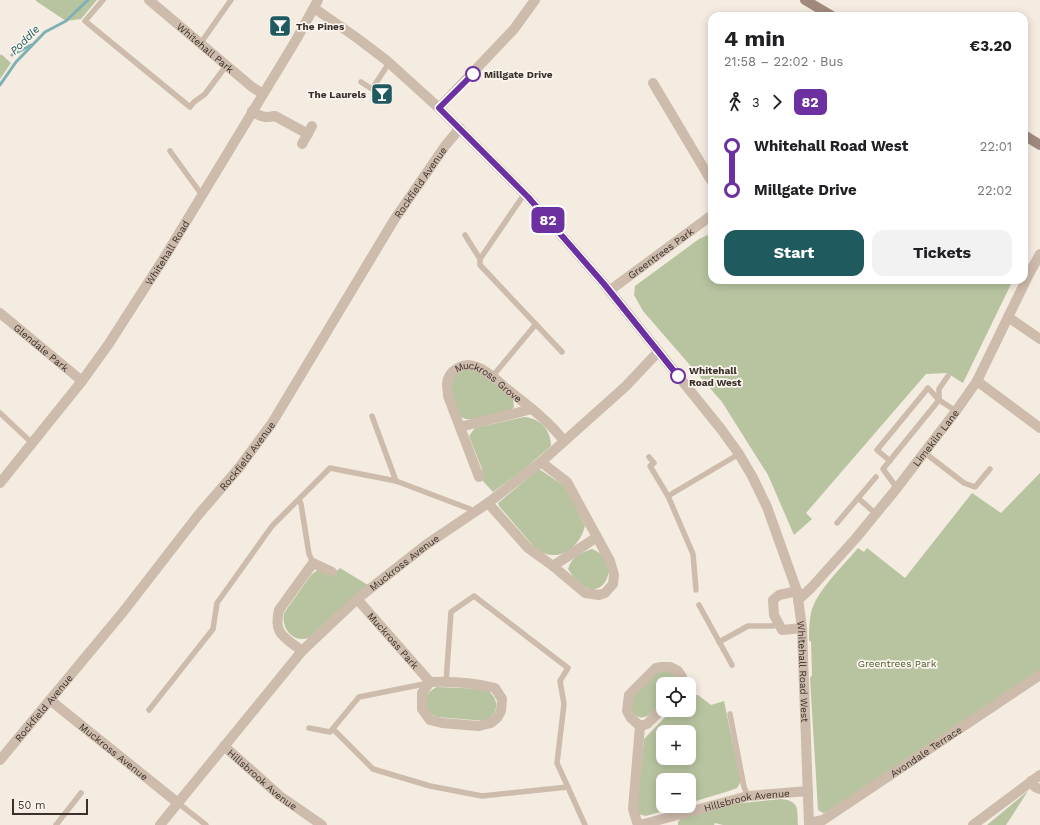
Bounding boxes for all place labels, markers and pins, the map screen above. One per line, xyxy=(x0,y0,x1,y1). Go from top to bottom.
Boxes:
bar icon: The Pines xyxy=(267,13,293,39)
place label: The Pines xyxy=(296,21,345,32)
marker: Millgate Drive xyxy=(465,66,481,82)
place label: Millgate Drive xyxy=(484,69,553,80)
bar icon: The Laurels xyxy=(369,81,395,107)
place label: The Laurels xyxy=(308,89,367,100)
place label: Whitehall Road West xyxy=(689,365,742,388)
marker: Whitehall Road West xyxy=(670,368,686,384)

